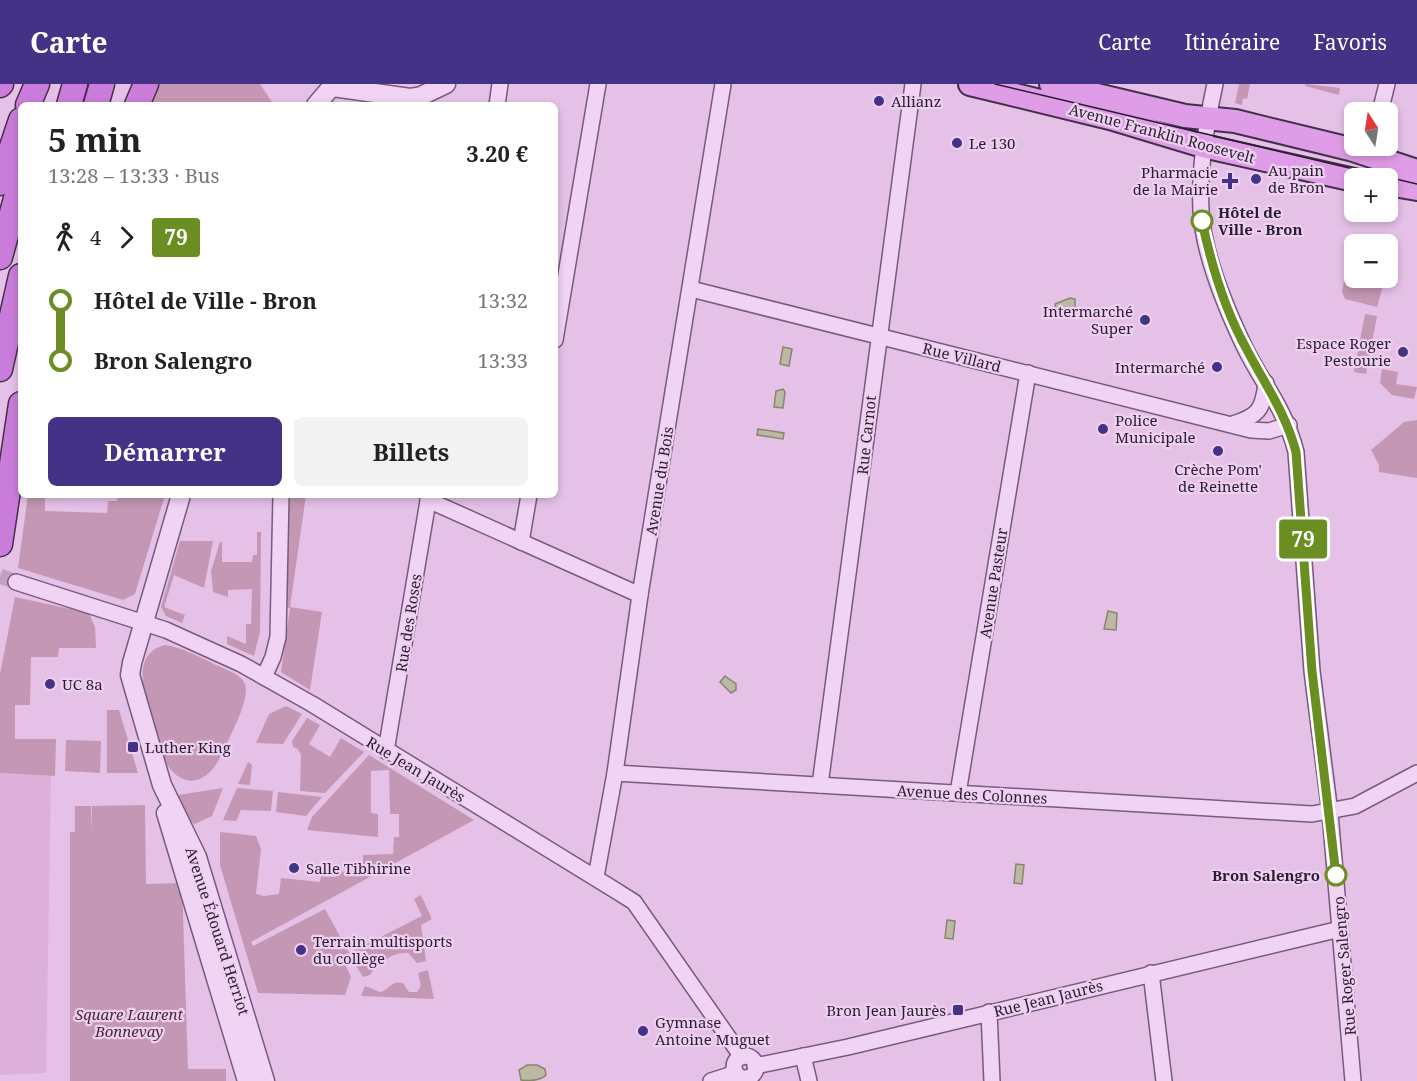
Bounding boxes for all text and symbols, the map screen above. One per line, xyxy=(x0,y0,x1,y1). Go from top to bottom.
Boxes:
text: Carte xyxy=(30,23,108,61)
text: Carte xyxy=(1098,28,1152,56)
text: Itinéraire xyxy=(1185,28,1280,56)
text: Favoris xyxy=(1313,28,1387,56)
place label: Allianz xyxy=(891,91,941,111)
marker: Allianz xyxy=(872,94,886,108)
street label: Avenue Franklin Roosevelt xyxy=(1067,99,1257,167)
north arrow xyxy=(1344,102,1398,156)
map controls xyxy=(1344,102,1398,288)
text: 5 min xyxy=(48,117,141,162)
place label: Le 130 xyxy=(969,133,1015,153)
marker: Le 130 xyxy=(950,136,964,150)
text: 3.20 € xyxy=(466,138,528,168)
place label: Au pain de Bron xyxy=(1268,160,1325,197)
text: 13:28 – 13:33 · Bus xyxy=(48,162,219,189)
place label: Pharmacie de la Mairie xyxy=(1133,162,1218,199)
button: + xyxy=(1344,168,1398,222)
marker: Au pain de Bron xyxy=(1249,172,1263,186)
marker: Pharmacie de la Mairie xyxy=(1223,174,1237,188)
place label: Hôtel de Ville - Bron xyxy=(1218,202,1302,239)
marker: Hôtel de Ville - Bron xyxy=(1191,210,1213,232)
icon: walk xyxy=(48,221,81,254)
icon: forward xyxy=(110,221,143,254)
text: 79 xyxy=(164,223,188,251)
text: 4 xyxy=(90,224,101,251)
button: − xyxy=(1344,234,1398,288)
text: Hôtel de Ville - Bron xyxy=(94,285,317,315)
text: 13:32 xyxy=(478,287,528,314)
place label: Intermarché Super xyxy=(1043,301,1133,338)
marker: Intermarché Super xyxy=(1138,313,1152,327)
place label: Espace Roger Pestourie xyxy=(1296,333,1391,370)
street label: Rue Villard xyxy=(921,338,1003,376)
text: Bron Salengro xyxy=(94,345,252,375)
marker: Espace Roger Pestourie xyxy=(1396,345,1410,359)
text: 13:33 xyxy=(478,347,528,374)
place label: Intermarché xyxy=(1115,357,1205,377)
marker: Intermarché xyxy=(1210,360,1224,374)
street label: Rue Carnot xyxy=(852,394,880,476)
place label: Police Municipale xyxy=(1115,410,1196,447)
button: Démarrer xyxy=(48,417,282,486)
button: Billets xyxy=(294,417,528,486)
marker: Police Municipale xyxy=(1096,422,1110,436)
street label: Avenue du Bois xyxy=(641,425,678,537)
marker: Crèche Pom' de Reinette xyxy=(1211,444,1225,458)
place label: Crèche Pom' de Reinette xyxy=(1174,459,1262,496)
line badge: 79 xyxy=(1276,520,1330,558)
text: 79 xyxy=(1291,525,1315,553)
street label: Avenue Pasteur xyxy=(974,526,1012,640)
street label: Rue des Roses xyxy=(390,572,426,674)
place label: UC 8a xyxy=(62,674,103,694)
marker: UC 8a xyxy=(43,677,57,691)
street label: Rue Jean Jaurès xyxy=(363,732,469,807)
place label: Luther King xyxy=(145,737,231,757)
marker: Luther King xyxy=(126,740,140,754)
street label: Avenue des Colonnes xyxy=(896,780,1048,808)
street label: Avenue Édouard Herriot xyxy=(181,844,255,1018)
place label: Salle Tibhirine xyxy=(306,858,411,878)
marker: Salle Tibhirine xyxy=(287,861,301,875)
marker: Bron Salengro xyxy=(1325,864,1347,886)
place label: Bron Salengro xyxy=(1212,865,1320,885)
street label: Rue Roger Salengro xyxy=(1328,896,1360,1036)
place label: Terrain multisports du collège xyxy=(313,931,453,968)
marker: Terrain multisports du collège xyxy=(294,943,308,957)
street label: Rue Jean Jaurès xyxy=(991,975,1105,1021)
place label: Bron Jean Jaurès xyxy=(826,1000,946,1020)
marker: Bron Jean Jaurès xyxy=(951,1003,965,1017)
park label: Square Laurent Bonnevay xyxy=(75,1004,183,1041)
place label: Gymnase Antoine Muguet xyxy=(655,1012,770,1049)
marker: Gymnase Antoine Muguet xyxy=(636,1024,650,1038)

